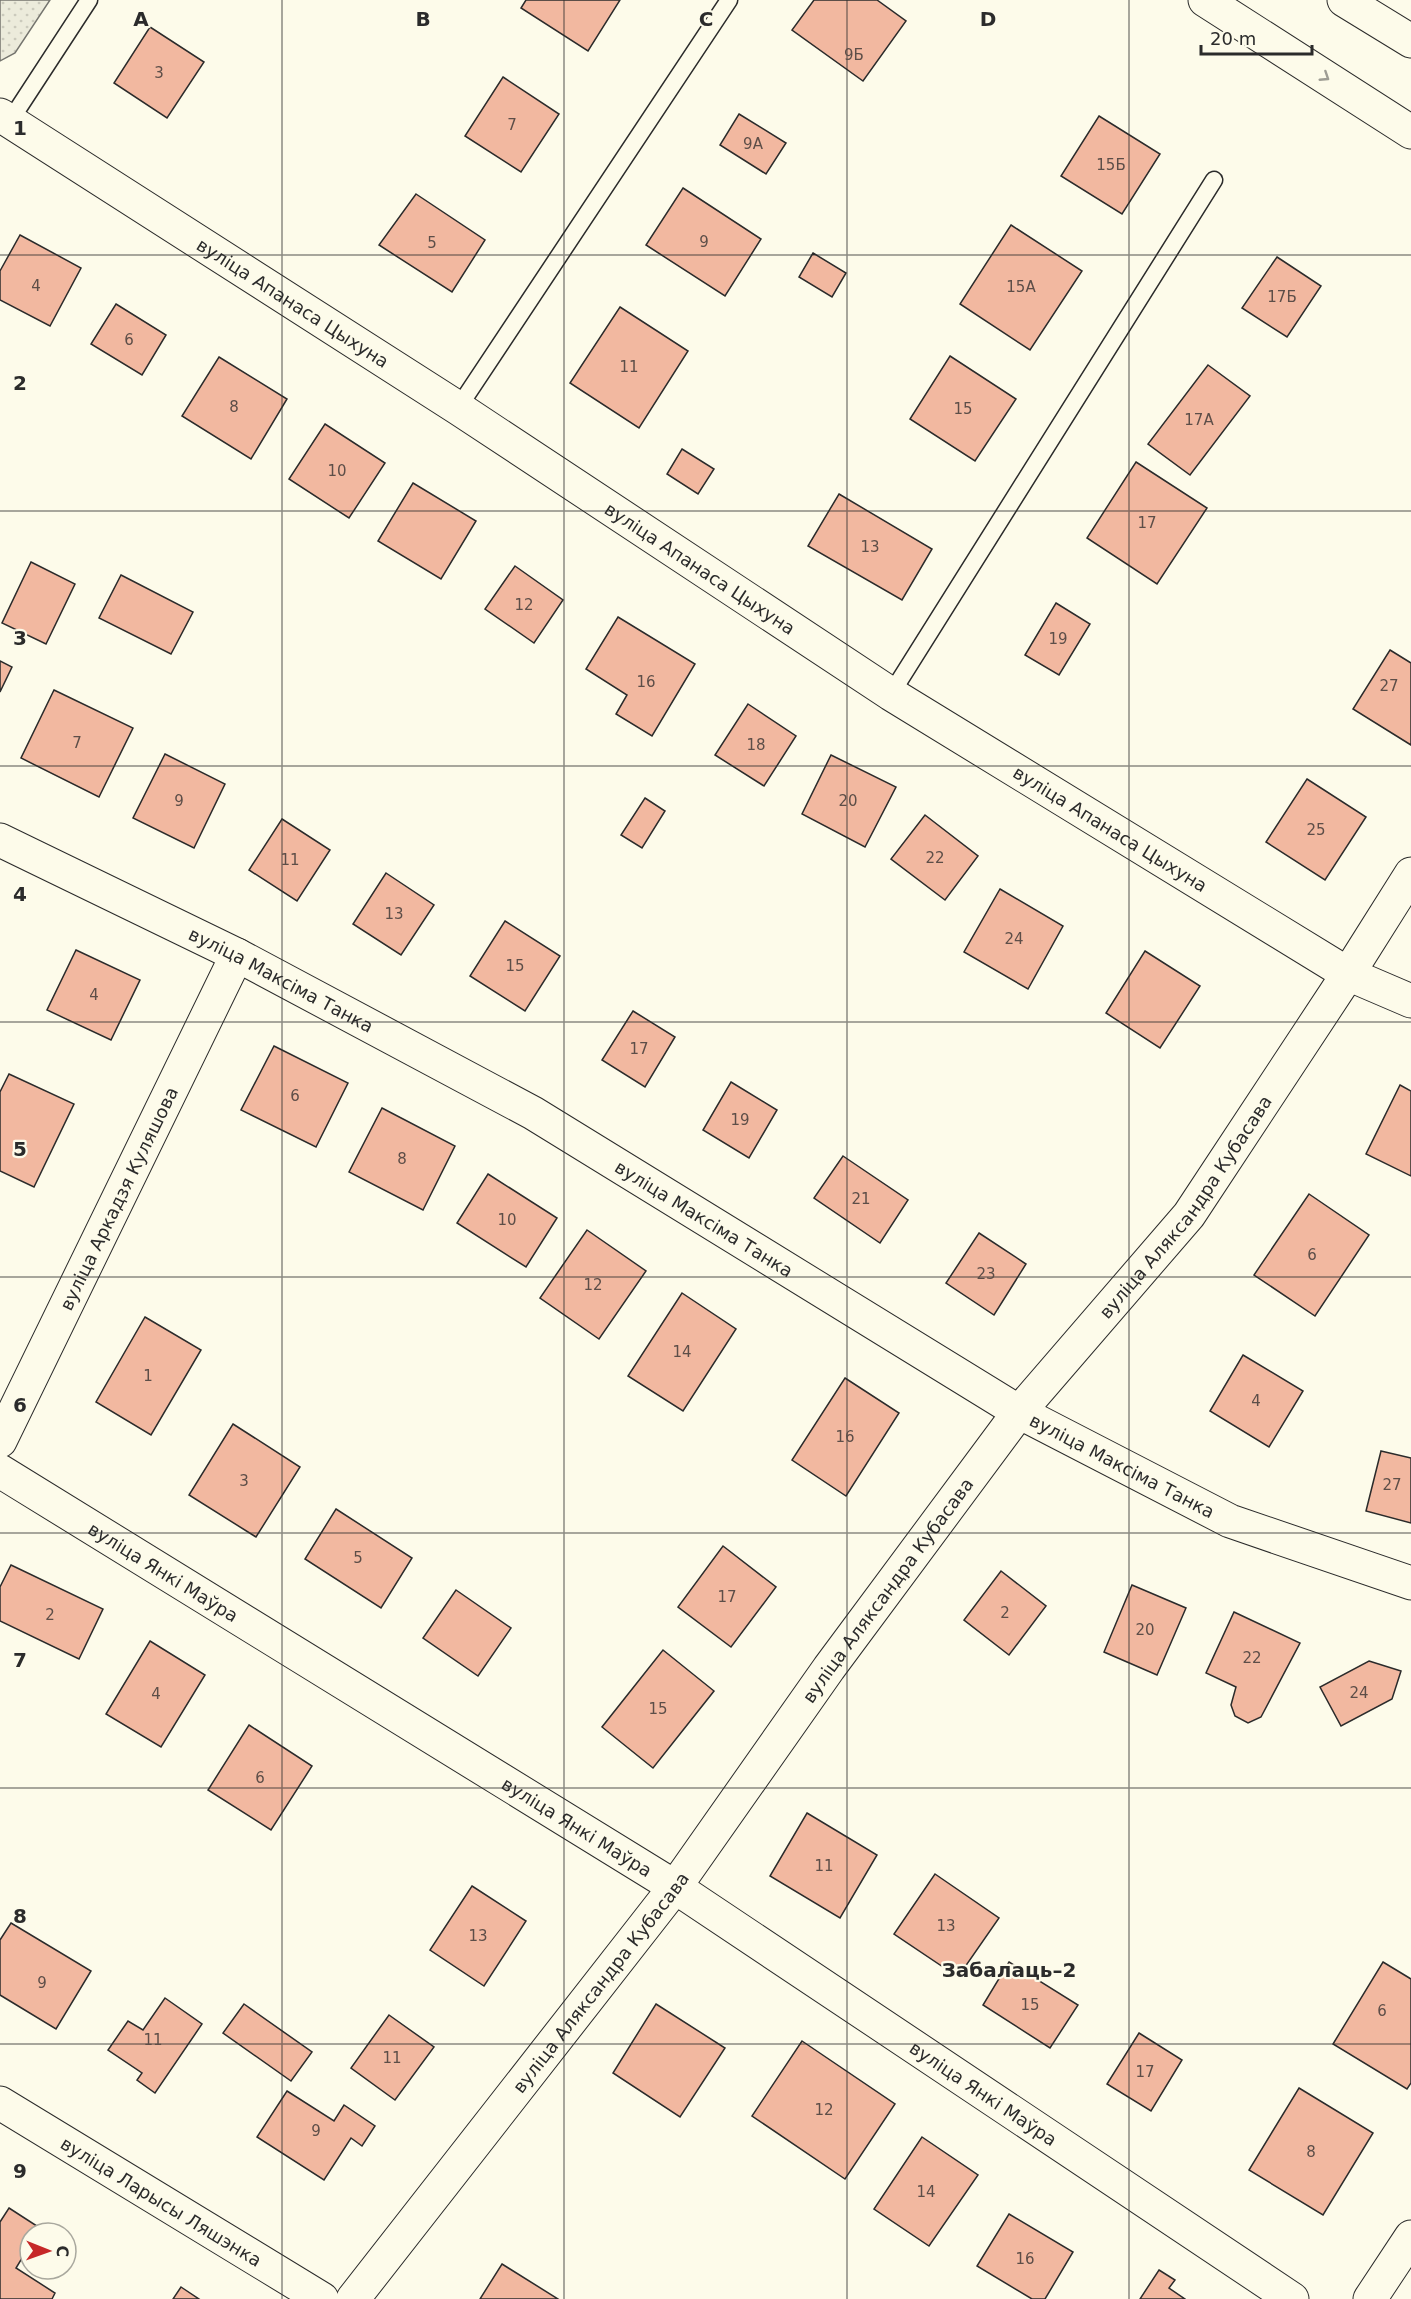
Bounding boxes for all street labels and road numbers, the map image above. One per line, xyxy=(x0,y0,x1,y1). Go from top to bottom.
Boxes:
street label: вуліца Апанаса Цыхуна xyxy=(193,233,393,372)
street label: вуліца Апанаса Цыхуна xyxy=(601,498,799,638)
street label: вуліца Апанаса Цыхуна xyxy=(1010,761,1211,896)
street label: вуліца Максіма Танка xyxy=(186,923,377,1036)
street label: вуліца Аркадзя Куляшова xyxy=(55,1083,182,1313)
street label: вуліца Аляксандра Кубасава xyxy=(1094,1091,1276,1322)
street label: вуліца Максіма Танка xyxy=(611,1156,797,1281)
street label: вуліца Максіма Танка xyxy=(1026,1409,1218,1522)
street label: вуліца Аляксандра Кубасава xyxy=(798,1474,977,1706)
street label: вуліца Янкі Маўра xyxy=(85,1518,242,1626)
street label: вуліца Янкі Маўра xyxy=(498,1773,656,1881)
street label: вуліца Аляксандра Кубасава xyxy=(508,1868,693,2097)
street label: вуліца Янкі Маўра xyxy=(906,2036,1061,2150)
street label: вуліца Ларысы Ляшэнка xyxy=(57,2132,266,2270)

